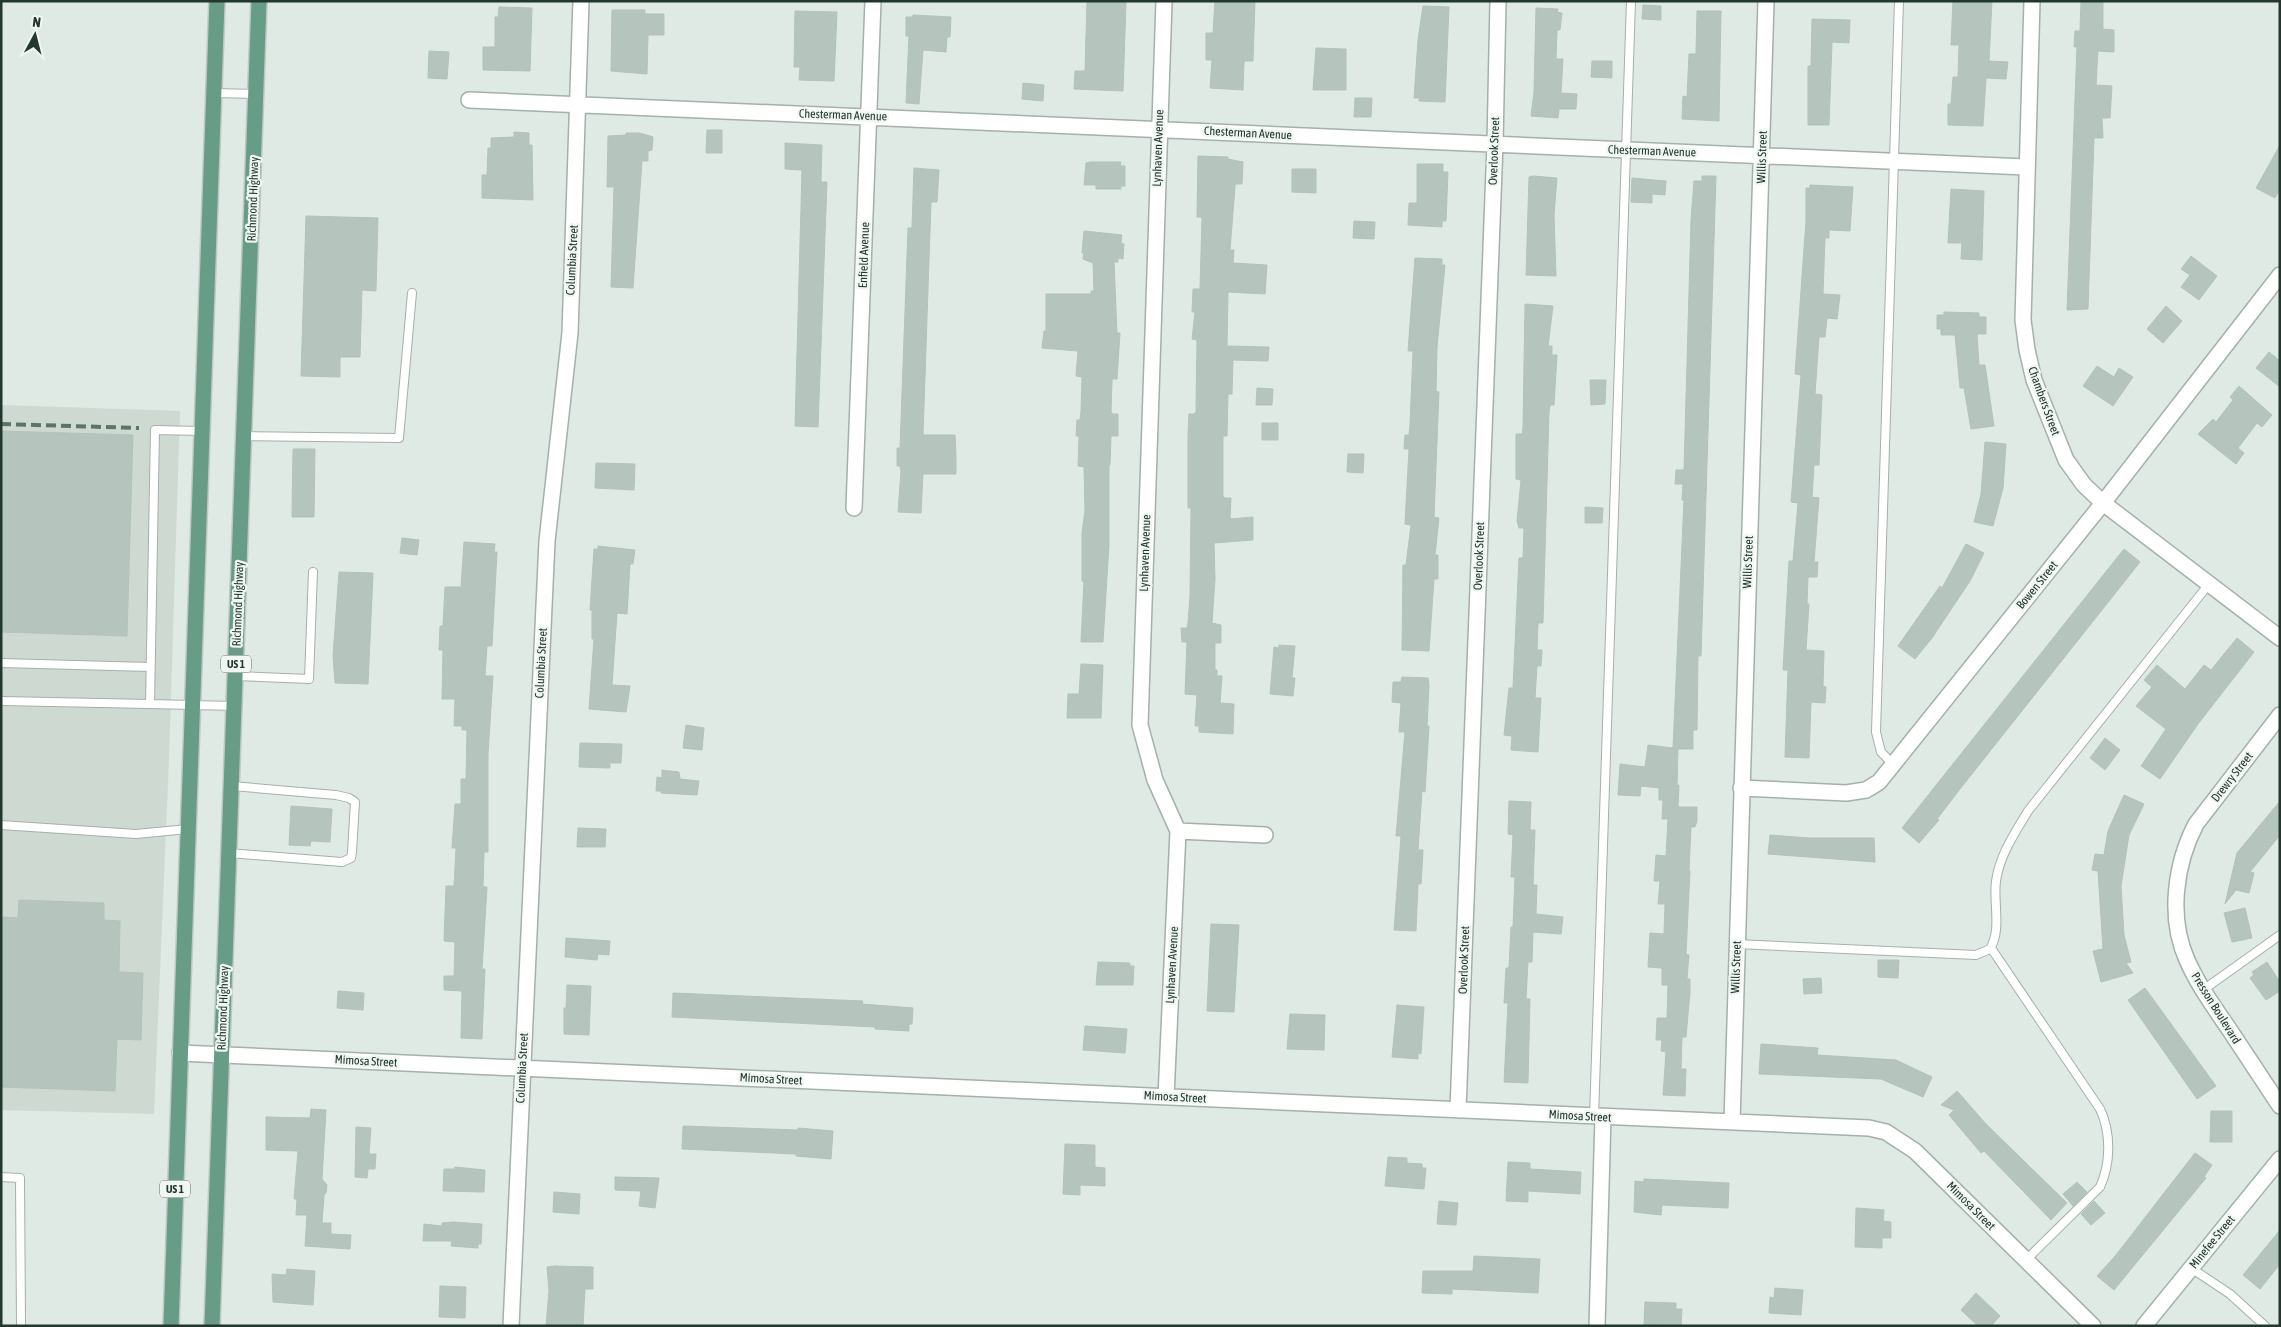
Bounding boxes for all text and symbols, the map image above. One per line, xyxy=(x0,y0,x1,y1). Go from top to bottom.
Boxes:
north arrow xyxy=(10,10,60,60)
text: N xyxy=(32,14,42,31)
street label: Chesterman Avenue xyxy=(799,106,887,124)
street label: Lynhaven Avenue xyxy=(1150,109,1166,187)
street label: Overlook Street xyxy=(1486,116,1502,185)
street label: Chesterman Avenue xyxy=(1204,124,1292,142)
street label: Willis Street xyxy=(1754,130,1770,184)
street label: Chesterman Avenue xyxy=(1608,142,1696,160)
street label: Richmond Highway xyxy=(245,156,261,242)
street label: Enfield Avenue xyxy=(856,222,872,288)
street label: Columbia Street xyxy=(563,224,581,296)
street label: Chambers Street xyxy=(2025,365,2063,438)
street label: Lynhaven Avenue xyxy=(1137,514,1153,592)
street label: Overlook Street xyxy=(1471,521,1487,590)
street label: Willis Street xyxy=(1740,535,1756,589)
street label: Bowen Street xyxy=(2013,558,2061,612)
street label: Richmond Highway xyxy=(230,561,246,647)
street label: Columbia Street xyxy=(532,627,550,699)
road number: US 1 xyxy=(221,656,251,672)
street label: Drewry Street xyxy=(2208,749,2256,805)
street label: Overlook Street xyxy=(1456,925,1472,994)
street label: Lynhaven Avenue xyxy=(1163,926,1181,1004)
street label: Willis Street xyxy=(1728,940,1744,994)
street label: Richmond Highway xyxy=(215,965,231,1051)
street label: Presson Boulevard xyxy=(2188,970,2244,1046)
street label: Columbia Street xyxy=(513,1032,531,1104)
street label: Mimosa Street xyxy=(334,1052,398,1070)
street label: Mimosa Street xyxy=(739,1070,803,1088)
street label: Mimosa Street xyxy=(1143,1088,1207,1106)
street label: Mimosa Street xyxy=(1548,1107,1612,1125)
street label: Mimosa Street xyxy=(1944,1179,1999,1234)
road number: US 1 xyxy=(160,1180,190,1198)
street label: Minefee Street xyxy=(2186,1212,2238,1271)

